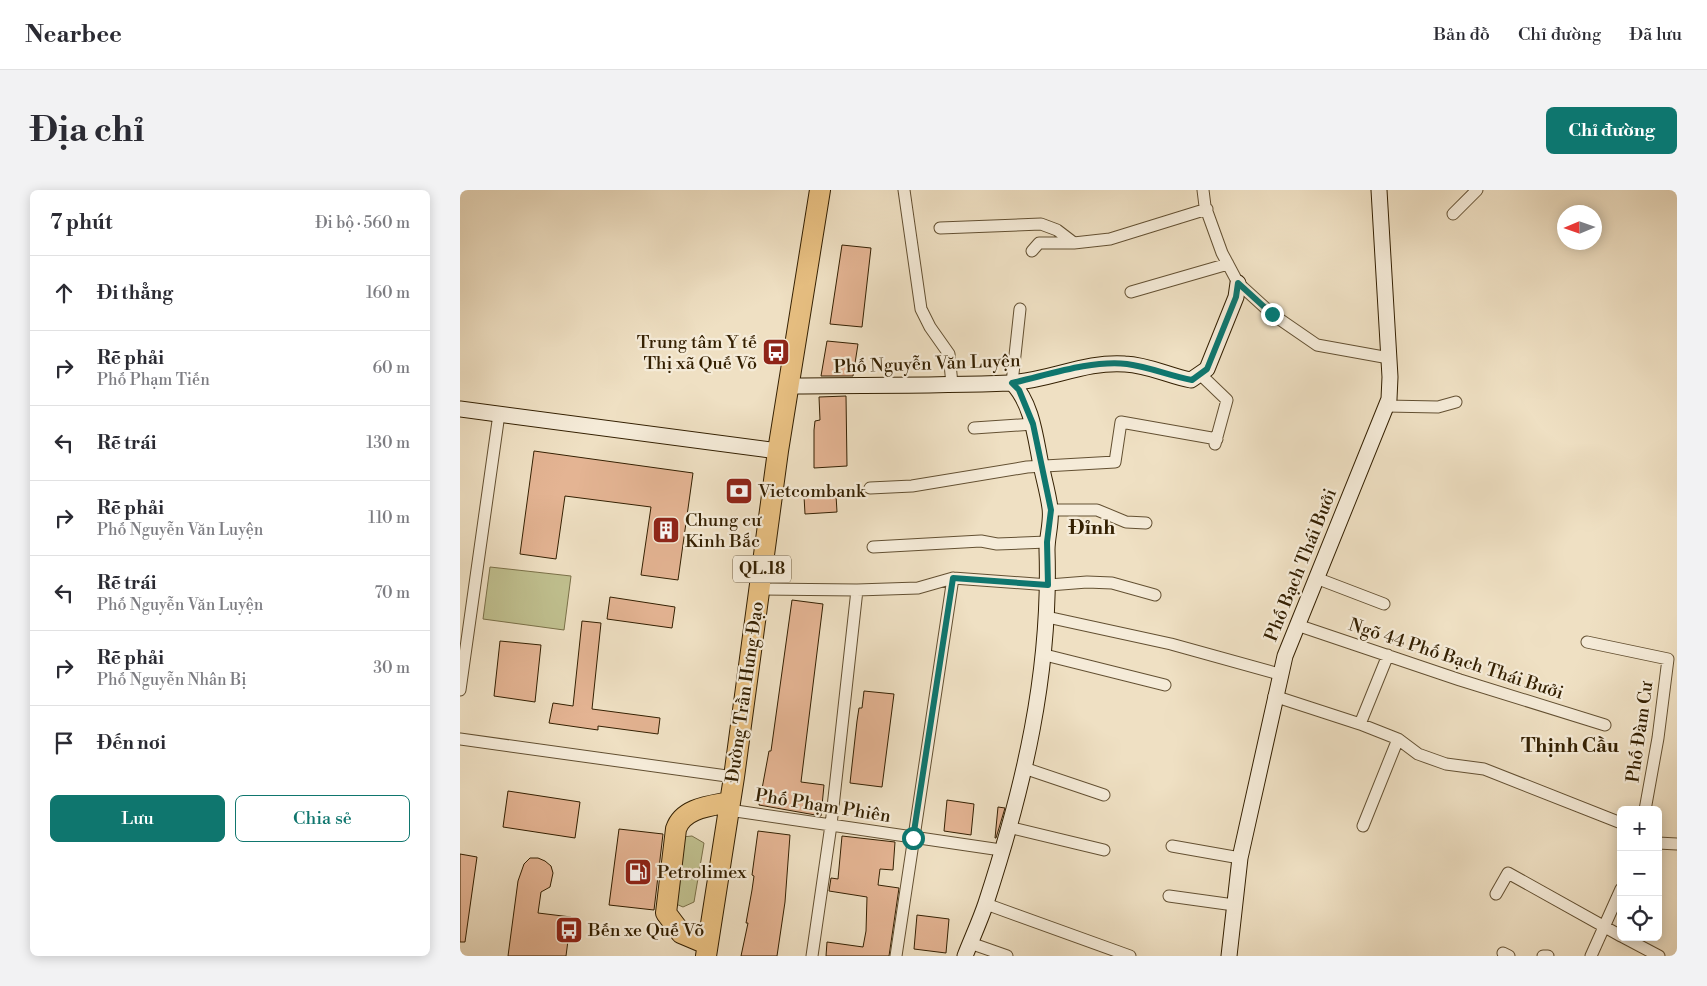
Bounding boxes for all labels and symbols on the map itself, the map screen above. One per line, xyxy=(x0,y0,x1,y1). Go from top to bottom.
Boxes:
north arrow xyxy=(1557,205,1602,250)
route end xyxy=(1261,303,1284,326)
place label: Trung tâm Y tế Thị xã Quế Võ xyxy=(637,331,757,375)
bus stop icon: Trung tâm Y tế Thị xã Quế Võ xyxy=(761,337,791,367)
street label: Phố Nguyễn Văn Luyện xyxy=(833,349,1021,379)
bank icon: Vietcombank xyxy=(724,476,754,506)
place label: Vietcombank xyxy=(757,480,867,503)
street label: Phố Bạch Thái Bưởi xyxy=(1260,485,1342,645)
place label: Chung cư Kinh Bắc xyxy=(685,509,762,553)
building icon: Chung cư Kinh Bắc xyxy=(651,515,681,545)
district label: Đỉnh xyxy=(1068,516,1116,541)
road number: QL.18 xyxy=(733,556,791,582)
street label: Đường Trần Hưng Đạo xyxy=(721,600,769,784)
street label: Ngõ 44 Phố Bạch Thái Bưởi xyxy=(1346,613,1567,705)
street label: Phố Đàm Cư xyxy=(1622,679,1659,784)
district label: Thịnh Cầu xyxy=(1521,734,1620,759)
street label: Phố Phạm Phiên xyxy=(753,784,893,828)
route start xyxy=(902,827,925,850)
fuel station icon: Petrolimex xyxy=(623,857,653,887)
place label: Petrolimex xyxy=(657,861,747,884)
bus stop icon: Bến xe Quế Võ xyxy=(554,915,584,945)
place label: Bến xe Quế Võ xyxy=(587,919,704,942)

